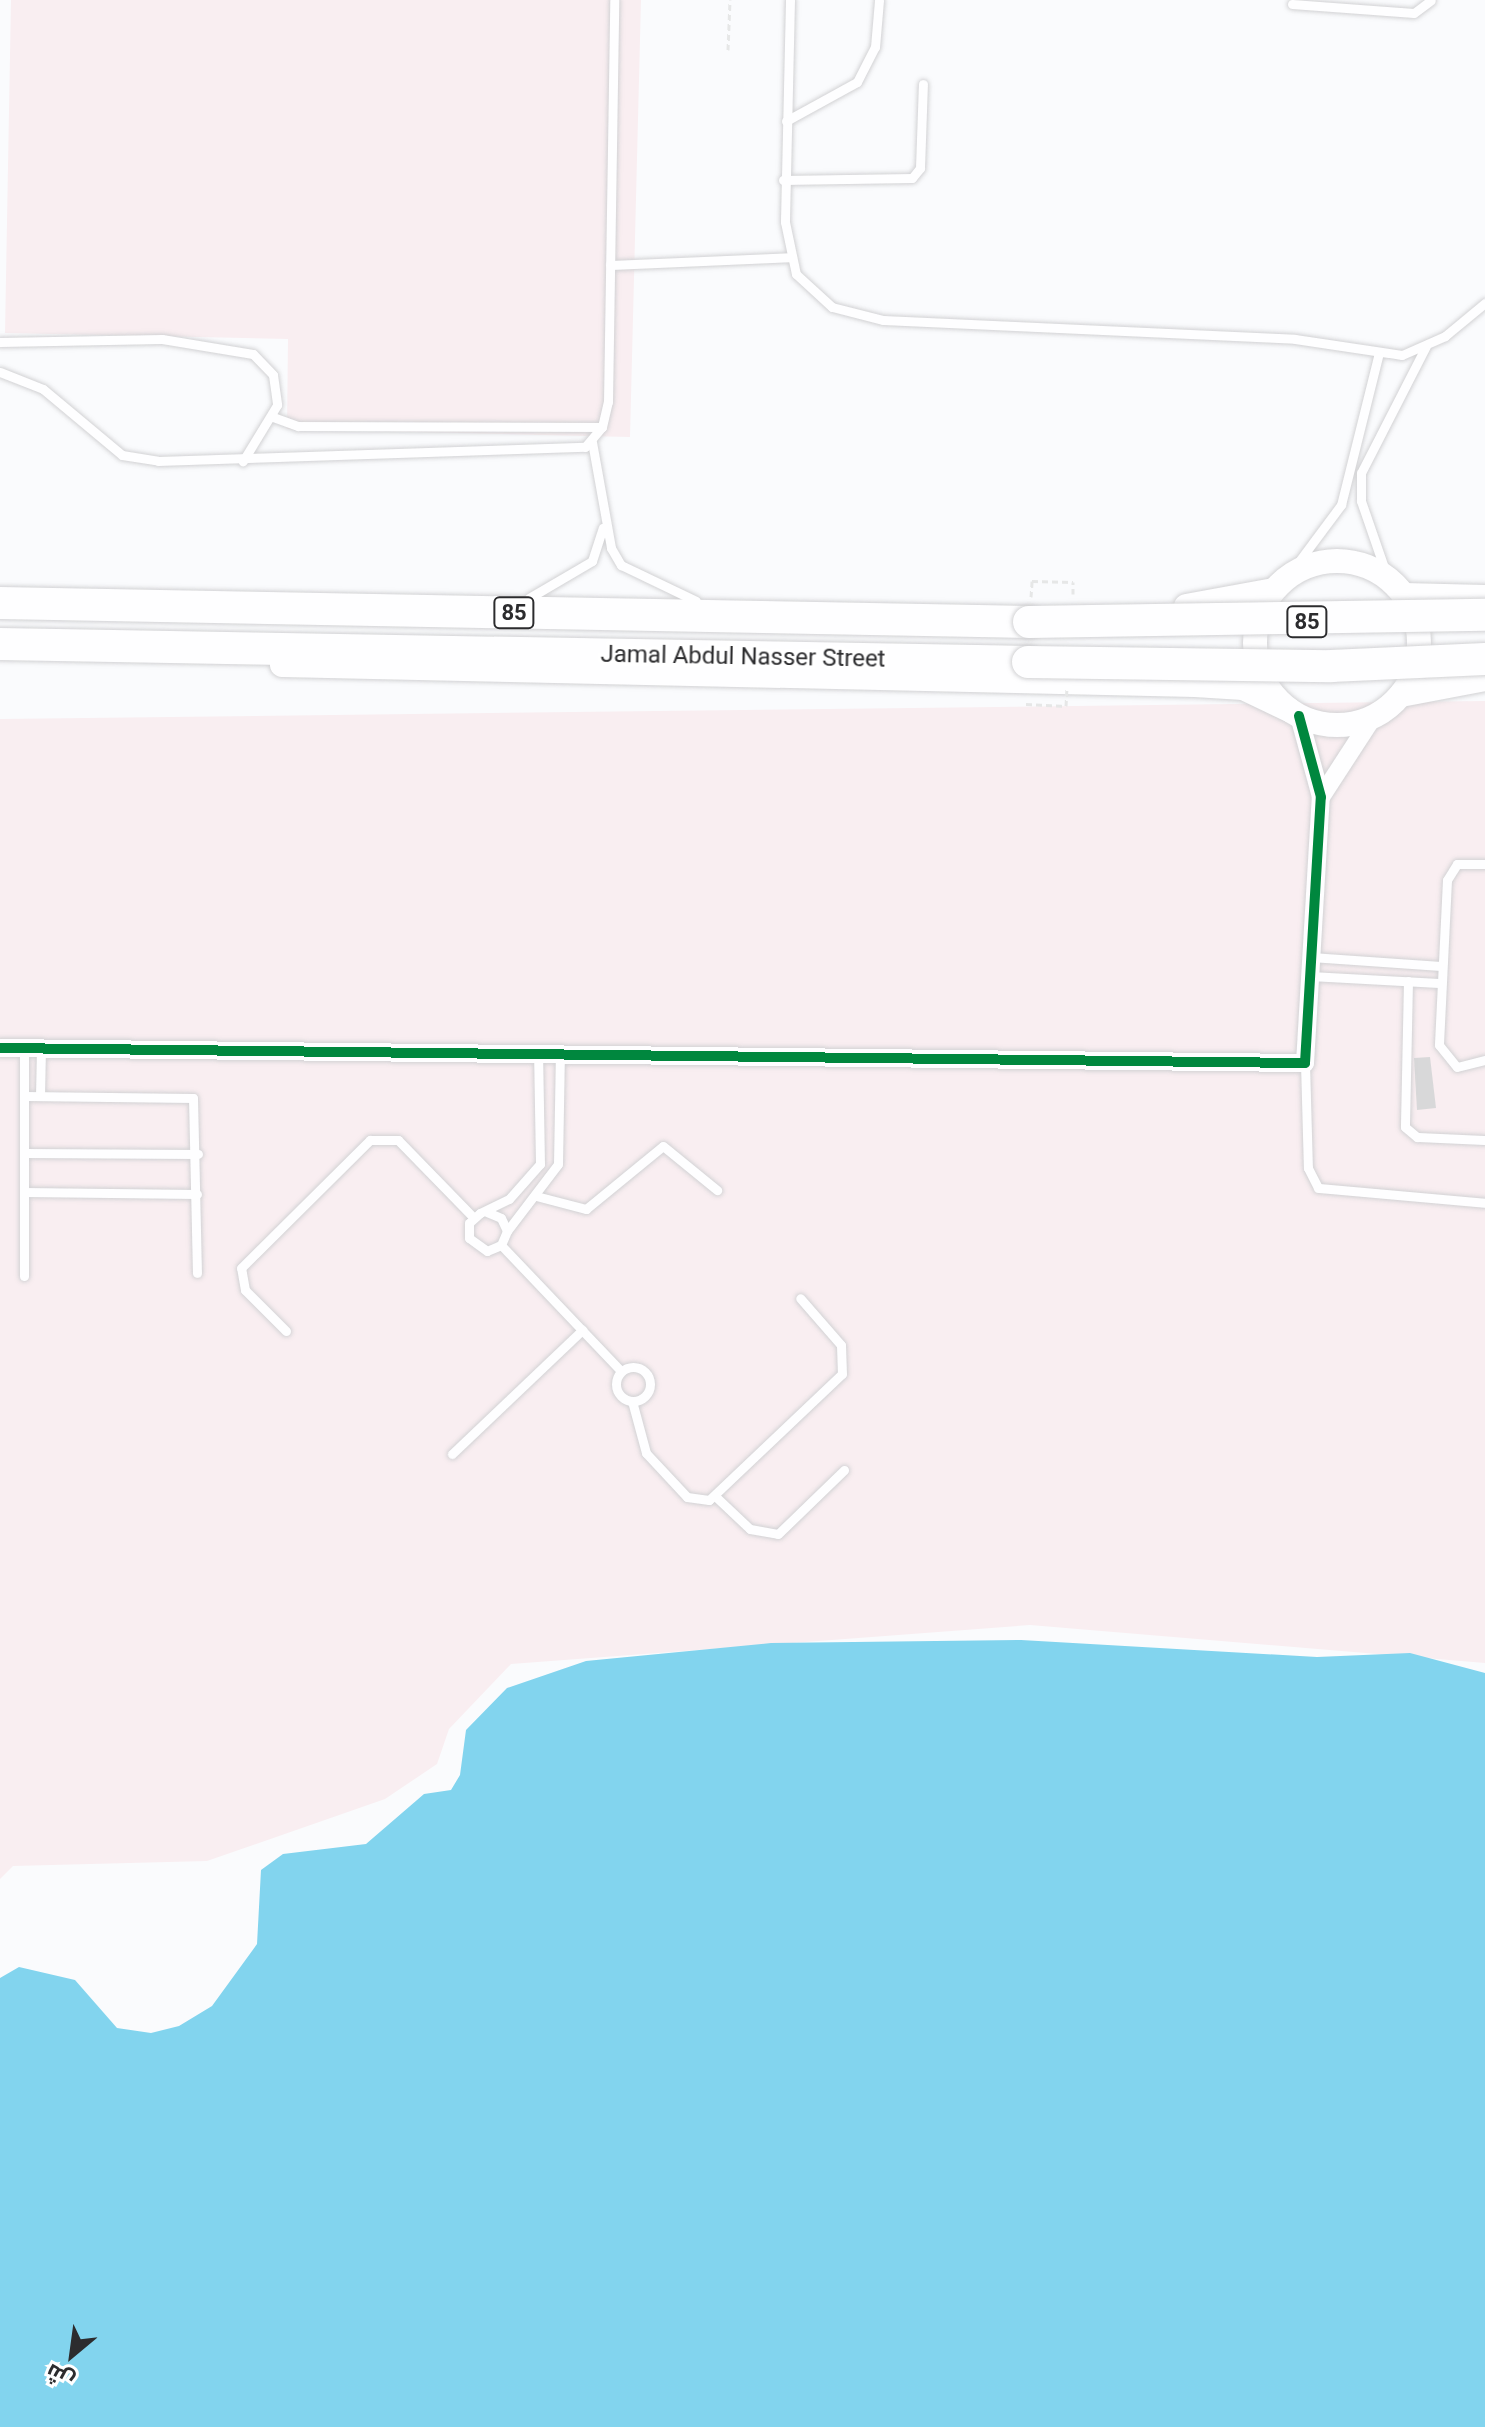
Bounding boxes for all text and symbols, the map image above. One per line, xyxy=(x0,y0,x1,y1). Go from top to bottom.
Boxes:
road number: 85 xyxy=(492,595,536,631)
road number: 85 xyxy=(1285,604,1329,640)
street label: Jamal Abdul Nasser Street xyxy=(600,640,886,674)
north arrow xyxy=(32,2315,112,2395)
text: ش xyxy=(42,2359,79,2394)

